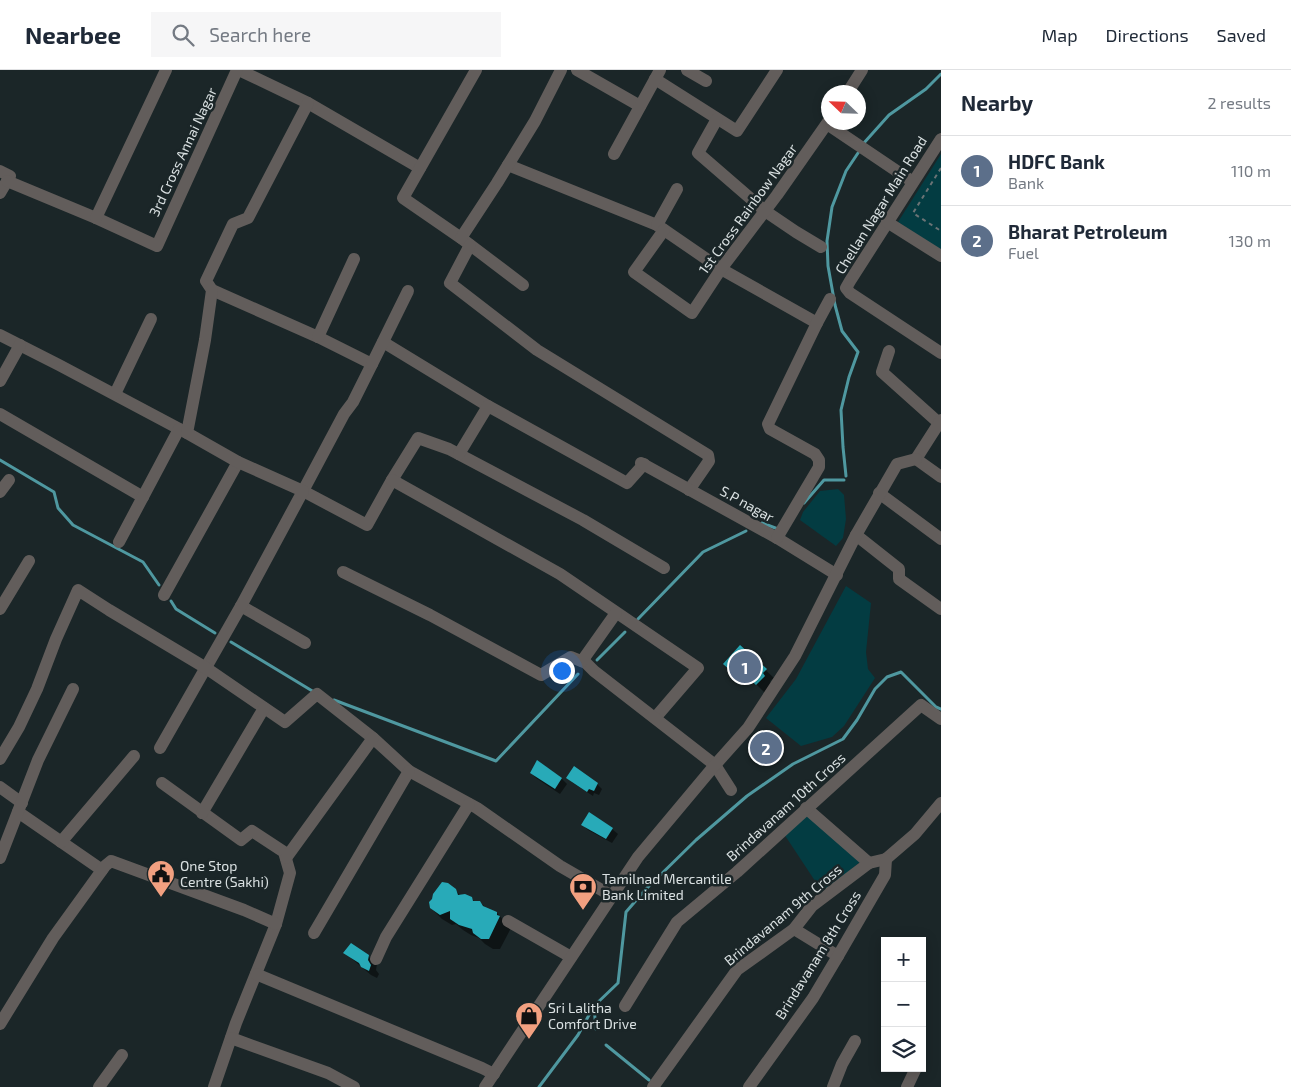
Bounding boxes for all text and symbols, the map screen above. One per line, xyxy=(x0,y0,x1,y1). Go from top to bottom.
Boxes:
search box xyxy=(151,12,501,57)
text: Nearbee xyxy=(25,20,121,49)
icon: search xyxy=(169,21,197,49)
text: Search here xyxy=(209,23,311,46)
text: Map xyxy=(1041,24,1078,46)
text: Directions xyxy=(1106,24,1189,46)
text: Saved xyxy=(1217,24,1266,46)
street label: 3rd Cross Annai Nagar xyxy=(145,84,220,219)
north arrow xyxy=(821,85,866,130)
text: Nearby xyxy=(961,90,1033,115)
text: 2 results xyxy=(1208,93,1271,112)
street label: Chellan Nagar Main Road xyxy=(831,133,930,277)
street label: 1st Cross Rainbow Nagar xyxy=(695,140,801,277)
text: HDFC Bank xyxy=(1008,150,1105,173)
text: 1 xyxy=(974,161,980,180)
text: 110 m xyxy=(1231,161,1271,180)
text: Bank xyxy=(1008,173,1044,192)
text: Bharat Petroleum xyxy=(1008,220,1168,243)
text: 2 xyxy=(972,231,982,250)
text: 130 m xyxy=(1229,231,1271,250)
text: Fuel xyxy=(1008,243,1039,262)
street label: S.P nagar xyxy=(717,482,778,525)
pin: 1 xyxy=(729,648,761,686)
your location xyxy=(549,658,575,684)
pin: 2 xyxy=(750,729,782,767)
street label: Brindavanam 10th Cross xyxy=(723,749,849,864)
place label: One Stop Centre (Sakhi) xyxy=(180,857,269,890)
public building icon: One Stop Centre (Sakhi) xyxy=(146,859,176,898)
street label: Brindavanam 9th Cross xyxy=(721,861,845,969)
place label: Tamilnad Mercantile Bank Limited xyxy=(602,870,732,903)
bank icon: Tamilnad Mercantile Bank Limited xyxy=(568,872,598,911)
street label: Brindavanam 8th Cross xyxy=(771,887,864,1022)
map controls xyxy=(881,937,926,1072)
button: + xyxy=(881,937,926,982)
button: − xyxy=(881,982,926,1027)
place label: Sri Lalitha Comfort Drive xyxy=(548,999,637,1032)
shop icon: Sri Lalitha Comfort Drive xyxy=(514,1001,544,1040)
button: layers xyxy=(881,1027,926,1072)

